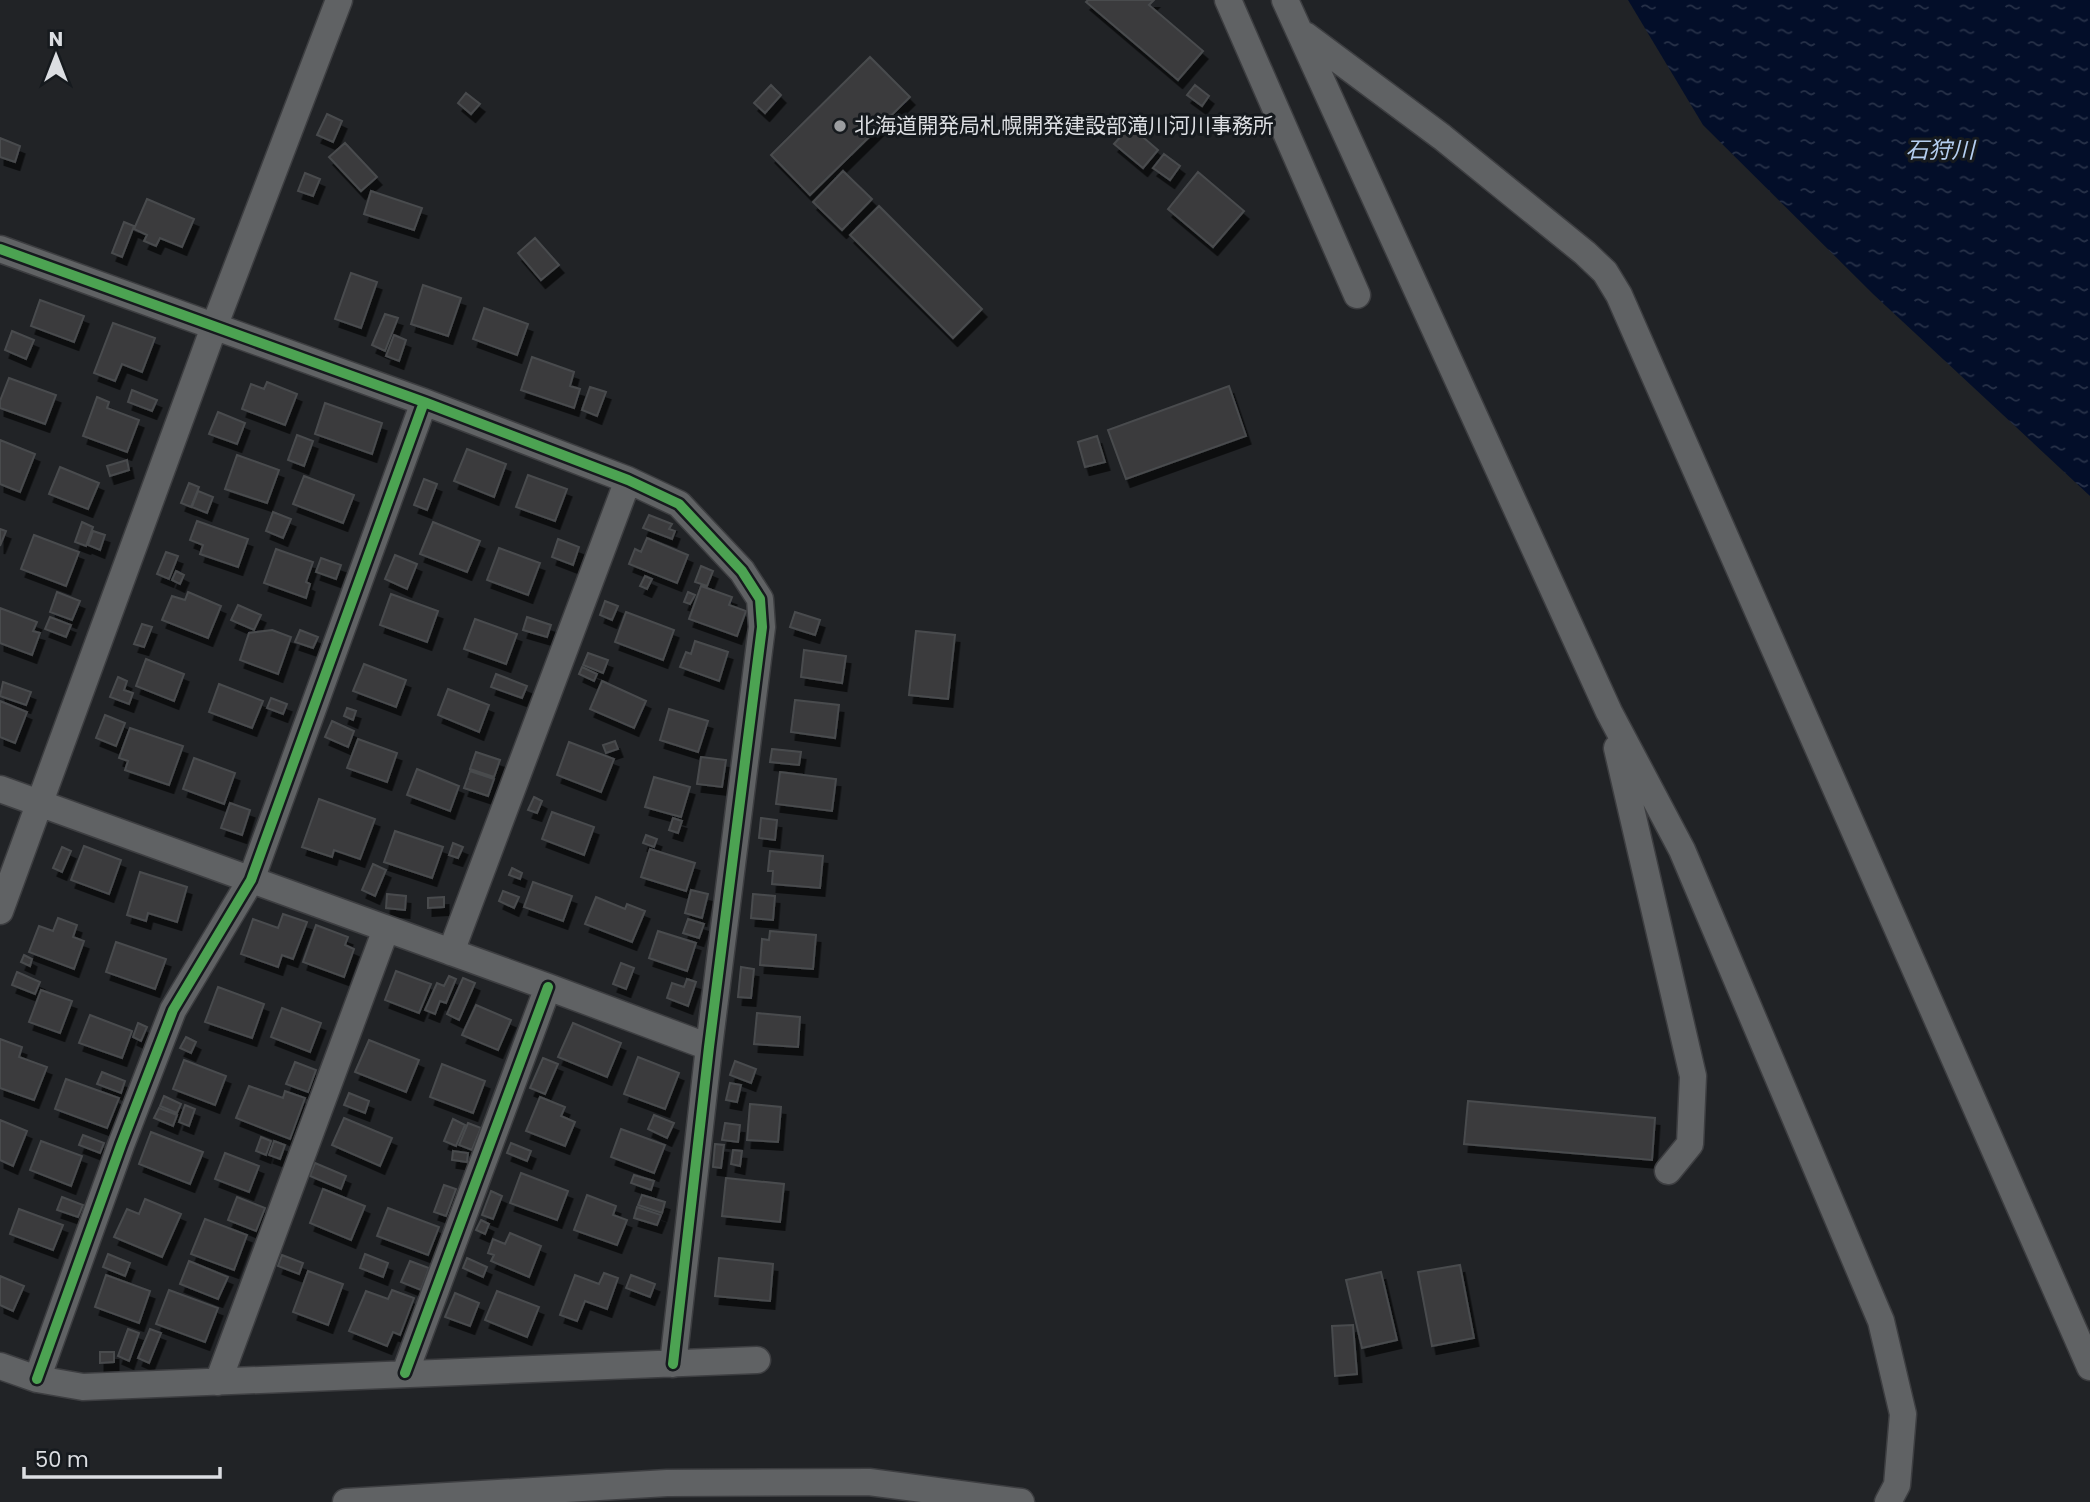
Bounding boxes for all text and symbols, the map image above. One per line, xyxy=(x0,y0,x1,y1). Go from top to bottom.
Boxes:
north arrow xyxy=(21,21,91,91)
text: N xyxy=(49,26,63,53)
place label: 北海道開発局札幌開発建設部滝川河川事務所 xyxy=(854,111,1274,140)
marker: 北海道開発局札幌開発建設部滝川河川事務所 xyxy=(832,118,848,134)
water label: 石狩川 xyxy=(1906,134,1978,166)
scale bar xyxy=(24,1436,220,1480)
text: 50 m xyxy=(35,1445,89,1474)

